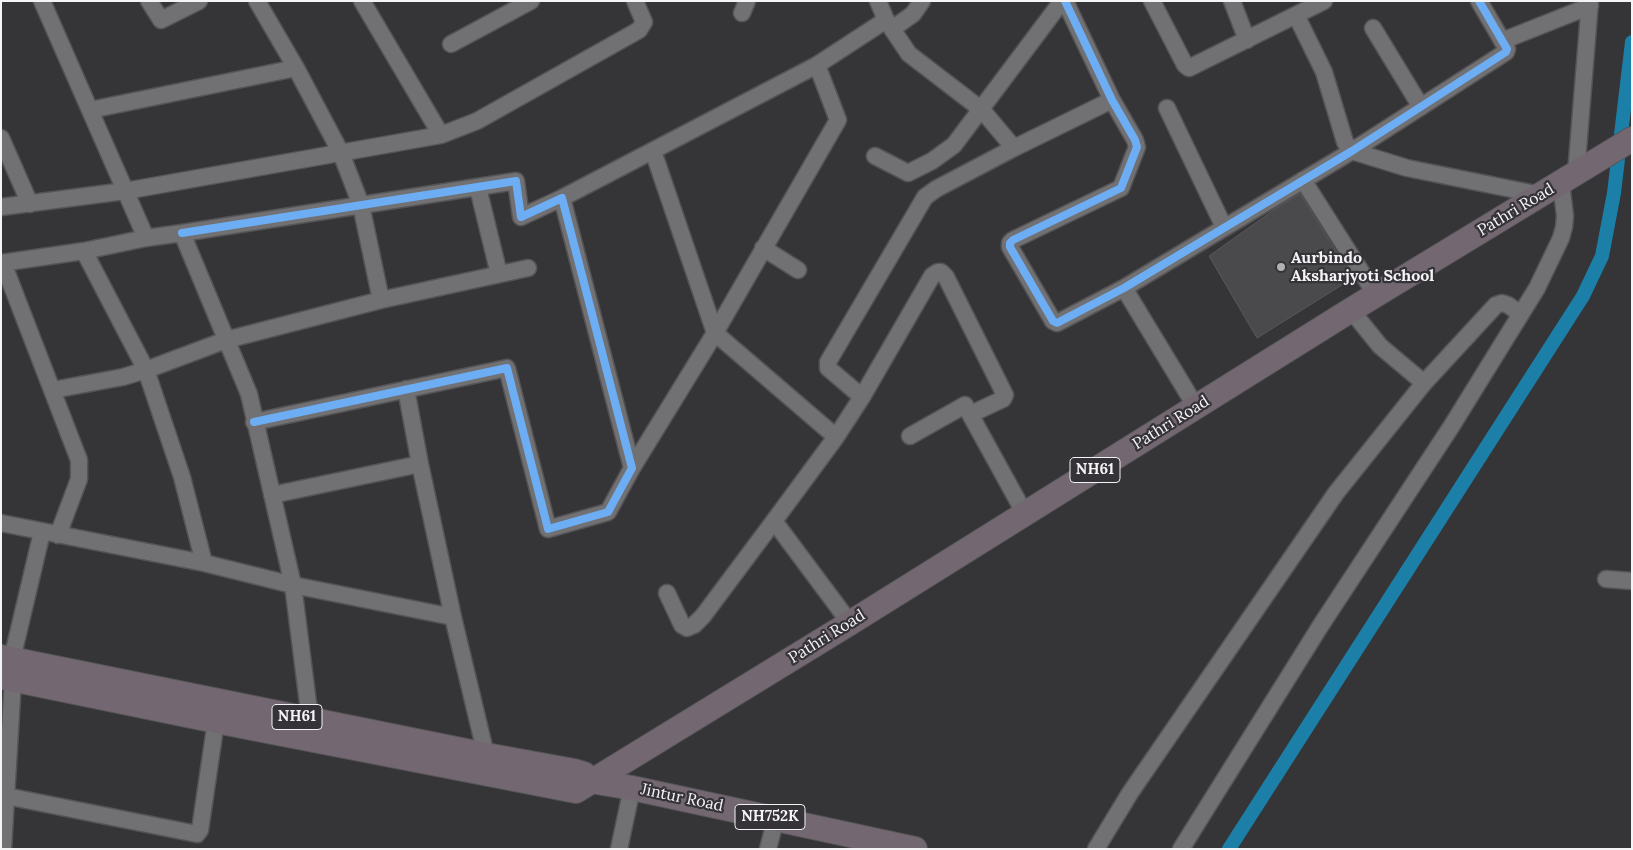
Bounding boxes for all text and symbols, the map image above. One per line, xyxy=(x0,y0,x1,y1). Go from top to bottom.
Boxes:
street label: Pathri Road xyxy=(1474,180,1558,240)
place label: Aurbindo Aksharjyoti School xyxy=(1291,248,1434,286)
marker: Aurbindo Aksharjyoti School xyxy=(1275,261,1287,273)
street label: Pathri Road xyxy=(1129,392,1213,454)
road number: NH61 xyxy=(1070,458,1120,482)
street label: Pathri Road xyxy=(785,606,869,668)
road number: NH61 xyxy=(272,704,322,730)
street label: Jintur Road xyxy=(639,780,725,816)
road number: NH752K xyxy=(735,804,805,830)

